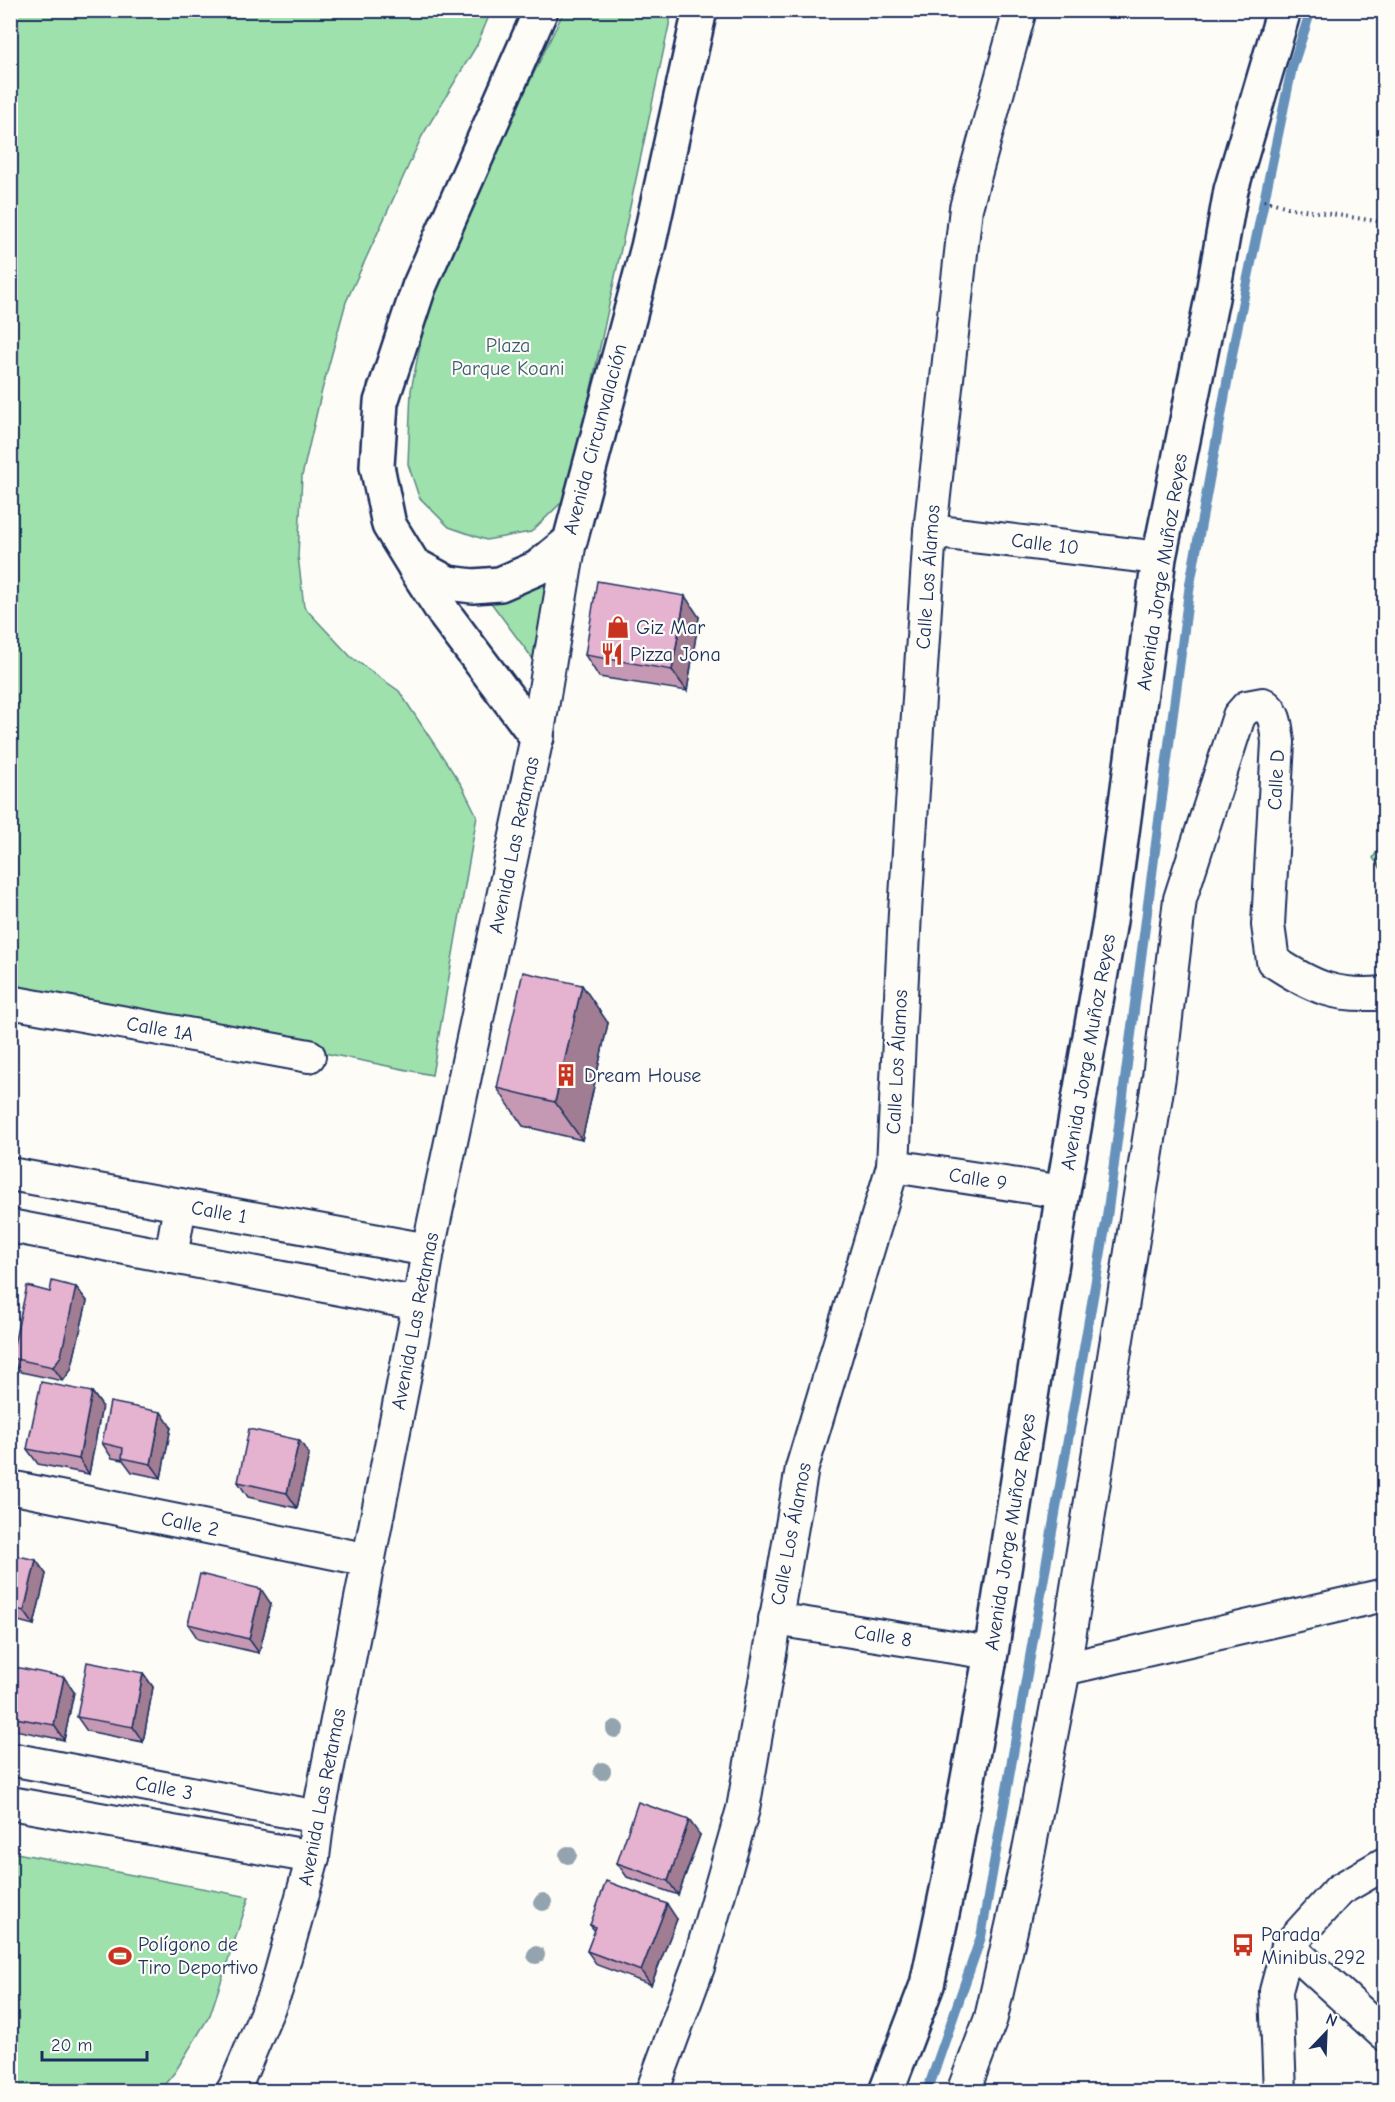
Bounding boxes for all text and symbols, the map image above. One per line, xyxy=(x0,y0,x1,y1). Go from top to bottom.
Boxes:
park label: Plaza Parque Koani xyxy=(451,334,565,380)
street label: Avenida Circunvalación xyxy=(558,341,632,537)
street label: Avenida Jorge Muñoz Reyes xyxy=(1132,452,1192,692)
street label: Calle Los Álamos xyxy=(910,504,945,650)
street label: Calle 10 xyxy=(1010,528,1080,560)
shop icon: Giz Mar xyxy=(605,614,631,640)
place label: Giz Mar xyxy=(636,616,705,639)
restaurant icon: Pizza Jona xyxy=(599,641,625,667)
place label: Pizza Jona xyxy=(630,643,721,666)
street label: Calle D xyxy=(1263,749,1289,811)
street label: Avenida Las Retamas xyxy=(484,755,544,935)
street label: Avenida Jorge Muñoz Reyes xyxy=(1056,932,1120,1172)
street label: Calle Los Álamos xyxy=(881,989,912,1135)
street label: Calle 1A xyxy=(125,1012,196,1046)
building icon: Dream House xyxy=(553,1062,579,1088)
place label: Dream House xyxy=(584,1064,701,1087)
street label: Calle 9 xyxy=(947,1163,1009,1195)
street label: Calle 1 xyxy=(189,1196,249,1228)
street label: Avenida Las Retamas xyxy=(387,1230,443,1412)
street label: Avenida Jorge Muñoz Reyes xyxy=(980,1412,1040,1652)
street label: Calle Los Álamos xyxy=(765,1461,816,1607)
street label: Calle 2 xyxy=(159,1507,221,1541)
street label: Calle 8 xyxy=(852,1620,914,1652)
street label: Avenida Las Retamas xyxy=(294,1706,350,1888)
street label: Calle 3 xyxy=(133,1771,195,1805)
place label: Parada Minibus 292 xyxy=(1261,1923,1365,1969)
bus stop icon: Parada Minibus 292 xyxy=(1230,1932,1256,1958)
place label: Polígono de Tiro Deportivo xyxy=(138,1933,258,1979)
sports icon: Polígono de Tiro Deportivo xyxy=(107,1943,133,1969)
north arrow xyxy=(1296,2003,1356,2063)
text: N xyxy=(1323,2010,1340,2030)
scale bar xyxy=(42,2024,147,2062)
text: 20 m xyxy=(51,2035,92,2056)

